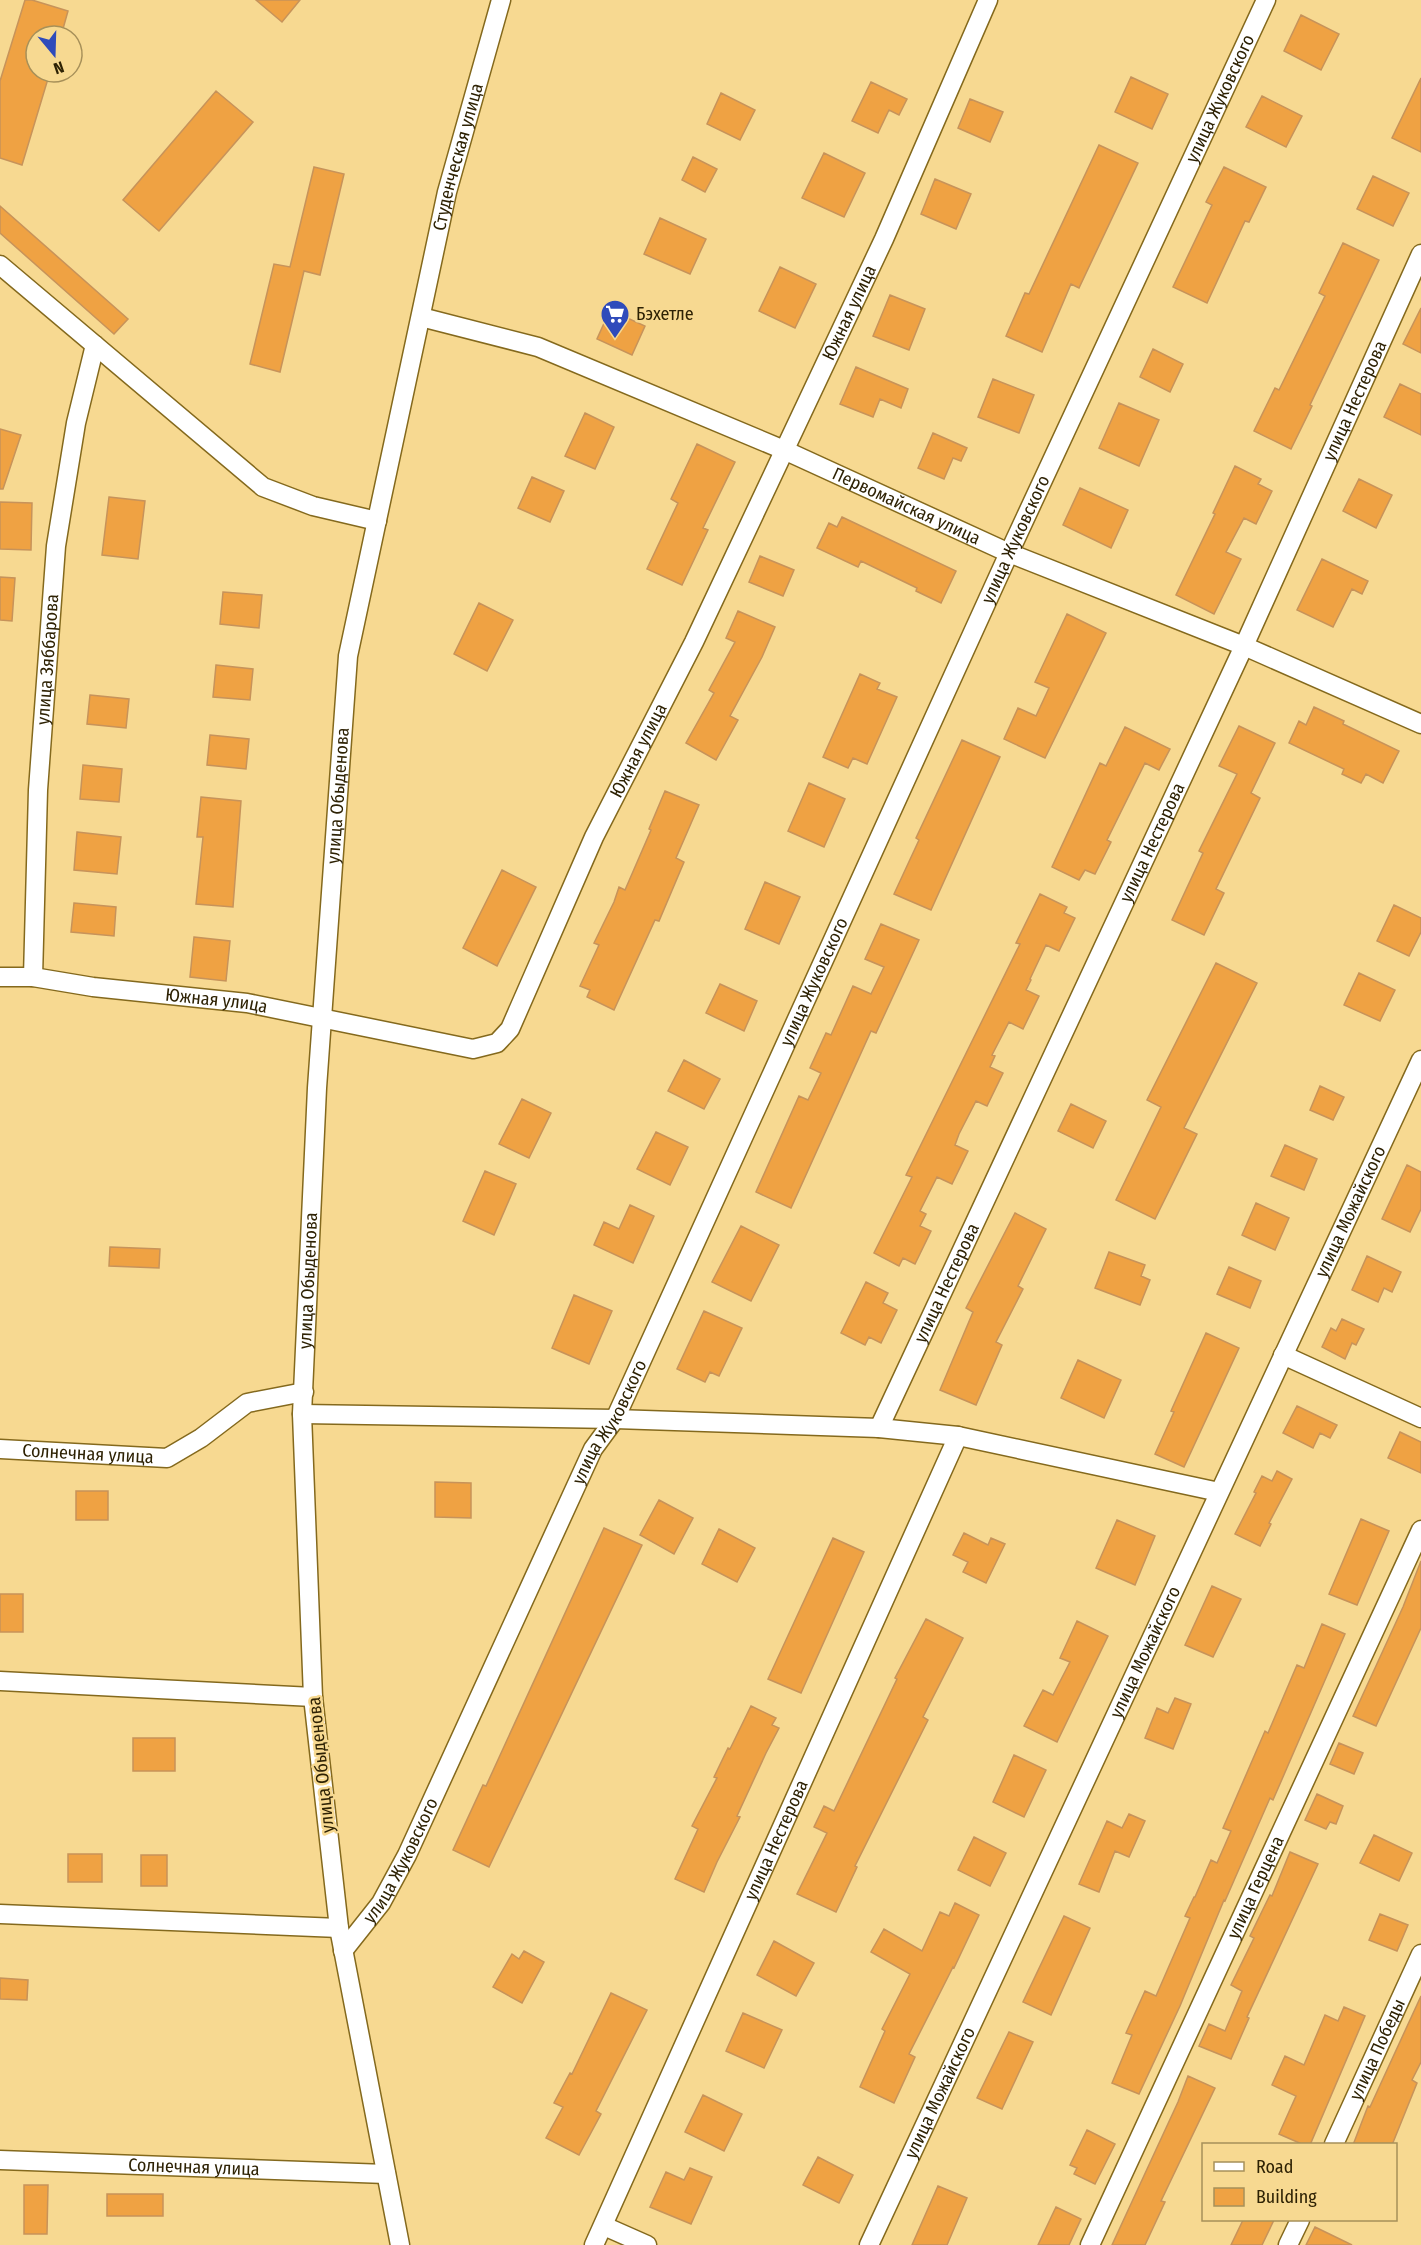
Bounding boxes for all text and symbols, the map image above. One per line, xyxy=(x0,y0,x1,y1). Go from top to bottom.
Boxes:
north arrow xyxy=(24,24,84,84)
street label: улица Жуковского xyxy=(1181,31,1259,166)
text: N xyxy=(51,57,66,78)
street label: Студенческая улица xyxy=(428,81,488,233)
street label: Южная улица xyxy=(817,261,881,364)
supermarket icon: Бэхетле xyxy=(599,298,631,340)
place label: Бэхетле xyxy=(636,303,694,325)
street label: улица Нестерова xyxy=(1318,337,1391,464)
street label: Первомайская улица xyxy=(829,463,984,549)
street label: улица Жуковского xyxy=(976,472,1055,607)
street label: улица Зяббарова xyxy=(32,593,63,726)
street label: Южная улица xyxy=(605,700,672,801)
street label: улица Обыденова xyxy=(322,726,354,865)
street label: улица Нестерова xyxy=(1115,779,1190,906)
street label: улица Жуковского xyxy=(775,914,853,1049)
street label: Южная улица xyxy=(164,984,270,1018)
street label: улица Можайского xyxy=(1310,1142,1390,1281)
street label: улица Обыденова xyxy=(294,1212,322,1349)
street label: улица Нестерова xyxy=(909,1220,984,1346)
street label: улица Жуковского xyxy=(567,1356,651,1488)
street label: Солнечная улица xyxy=(22,1439,154,1468)
street label: улица Можайского xyxy=(1105,1583,1185,1721)
street label: улица Обыденова xyxy=(303,1696,339,1834)
street label: улица Нестерова xyxy=(740,1776,813,1904)
street label: улица Жуковского xyxy=(358,1794,443,1928)
street label: улица Герцена xyxy=(1222,1832,1289,1942)
street label: улица Победы xyxy=(1345,1995,1410,2103)
street label: улица Можайского xyxy=(900,2023,980,2162)
legend xyxy=(1202,2143,1397,2221)
street label: Солнечная улица xyxy=(128,2154,260,2180)
text: Road xyxy=(1256,2156,1293,2178)
text: Building xyxy=(1256,2186,1317,2208)

